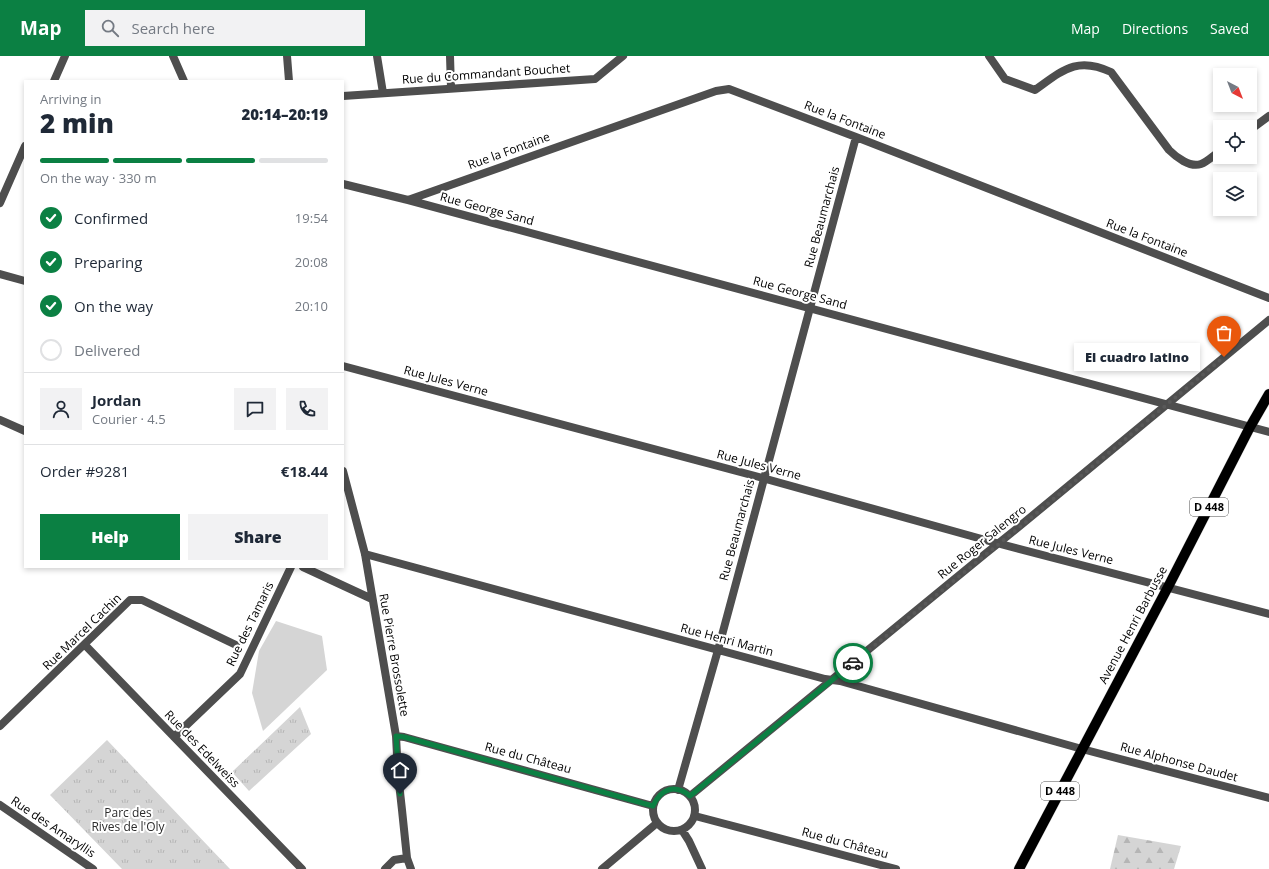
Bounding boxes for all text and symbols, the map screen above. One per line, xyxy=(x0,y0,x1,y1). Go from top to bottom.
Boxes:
search box xyxy=(85,10,365,46)
text: Map xyxy=(20,15,61,41)
icon: search xyxy=(99,17,121,39)
text: Search here xyxy=(131,18,215,38)
text: Map xyxy=(1071,19,1100,38)
text: Directions xyxy=(1122,19,1188,38)
text: Saved xyxy=(1210,19,1249,38)
street label: Rue du Commandant Bouchet xyxy=(401,59,571,88)
north arrow xyxy=(1213,68,1257,112)
map controls xyxy=(1213,68,1257,216)
text: Arriving in xyxy=(40,90,102,108)
street label: Rue la Fontaine xyxy=(802,96,889,143)
text: 20:14–20:19 xyxy=(242,104,328,124)
text: 2 min xyxy=(40,105,114,141)
button: locate xyxy=(1213,120,1257,164)
street label: Rue la Fontaine xyxy=(465,128,553,173)
street label: Rue Beaumarchais xyxy=(800,164,843,269)
text: On the way · 330 m xyxy=(40,169,156,187)
button: layers xyxy=(1213,172,1257,216)
street label: Rue George Sand xyxy=(438,188,536,229)
icon: check xyxy=(40,207,62,229)
text: Confirmed xyxy=(74,208,148,228)
text: 19:54 xyxy=(295,209,328,227)
street label: Rue la Fontaine xyxy=(1104,214,1191,261)
icon: check xyxy=(40,251,62,273)
text: Preparing xyxy=(74,252,142,272)
text: 20:08 xyxy=(295,253,328,271)
street label: Rue George Sand xyxy=(751,272,849,313)
icon: check xyxy=(40,295,62,317)
text: On the way xyxy=(74,296,153,316)
text: 20:10 xyxy=(295,297,328,315)
pin xyxy=(1207,316,1241,357)
icon: bag xyxy=(1213,322,1235,344)
text: Delivered xyxy=(74,340,141,360)
callout: El cuadro latino xyxy=(1074,343,1200,371)
text: El cuadro latino xyxy=(1085,348,1189,366)
street label: Rue Jules Verne xyxy=(402,361,490,400)
button: person xyxy=(40,388,82,430)
button: chat xyxy=(234,388,276,430)
button: phone xyxy=(286,388,328,430)
text: Jordan xyxy=(92,390,141,410)
text: Courier · 4.5 xyxy=(92,410,166,428)
street label: Rue Jules Verne xyxy=(715,445,803,484)
text: Order #9281 xyxy=(40,461,129,481)
text: €18.44 xyxy=(281,461,328,481)
street label: Rue Beaumarchais xyxy=(715,477,758,582)
road number: D 448 xyxy=(1190,498,1228,516)
street label: Rue Roger Salengro xyxy=(934,501,1030,583)
button: Help xyxy=(40,514,180,560)
button: Share xyxy=(188,514,328,560)
street label: Rue Jules Verne xyxy=(1027,531,1115,568)
street label: Avenue Henri Barbusse xyxy=(1094,563,1171,687)
street label: Rue des Tamaris xyxy=(222,578,278,669)
street label: Rue Marcel Cachin xyxy=(39,590,125,674)
street label: Rue Pierre Brossolette xyxy=(375,592,414,718)
street label: Rue Henri Martin xyxy=(679,619,776,660)
courier xyxy=(833,643,873,683)
icon: car xyxy=(842,652,864,674)
street label: Rue des Edelweiss xyxy=(161,706,244,791)
street label: Rue du Château xyxy=(483,738,573,777)
street label: Rue Alphonse Daudet xyxy=(1118,738,1240,785)
pin xyxy=(383,753,417,794)
icon: home xyxy=(389,759,411,781)
road number: D 448 xyxy=(1041,782,1079,800)
street label: Rue des Amaryllis xyxy=(8,792,99,861)
park label: Parc des Rives de l'Oly xyxy=(91,804,166,835)
street label: Rue du Château xyxy=(800,823,890,862)

